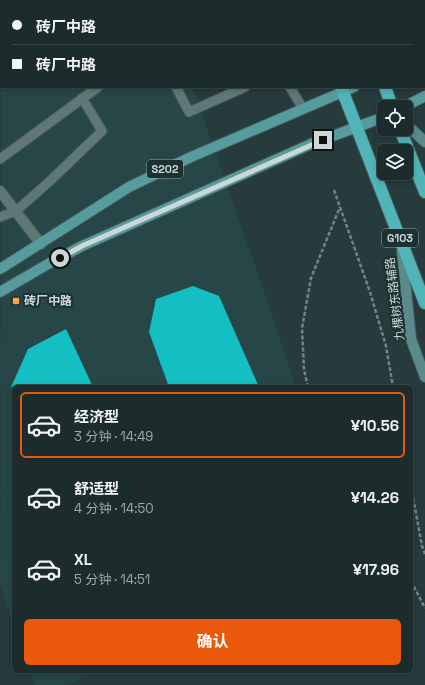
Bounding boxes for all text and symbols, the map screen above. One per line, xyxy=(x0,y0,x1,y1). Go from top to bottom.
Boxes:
text: 砖厂中路 xyxy=(36,17,96,36)
text: 砖厂中路 xyxy=(36,55,96,74)
map controls xyxy=(377,100,413,180)
button: locate xyxy=(377,100,413,136)
route end xyxy=(314,131,332,149)
button: layers xyxy=(377,144,413,180)
road number: S202 xyxy=(147,160,183,178)
road number: G103 xyxy=(382,229,418,247)
route start xyxy=(51,249,69,267)
street label: 九棵树东路辅路 xyxy=(382,256,408,342)
place label: 砖厂中路 xyxy=(24,293,72,309)
marker: 砖厂中路 xyxy=(11,296,21,306)
icon: car xyxy=(26,407,62,443)
text: 经济型 xyxy=(74,407,119,426)
text: ¥10.56 xyxy=(351,416,399,435)
text: 3 分钟 · 14:49 xyxy=(74,428,153,445)
icon: car xyxy=(26,479,62,515)
text: 舒适型 xyxy=(74,479,119,498)
text: ¥14.26 xyxy=(351,488,399,507)
text: 4 分钟 · 14:50 xyxy=(74,500,154,517)
text: XL xyxy=(74,550,92,569)
icon: car xyxy=(26,551,62,587)
text: ¥17.96 xyxy=(353,560,399,579)
text: 5 分钟 · 14:51 xyxy=(74,571,150,588)
button: 确认 xyxy=(24,619,401,665)

